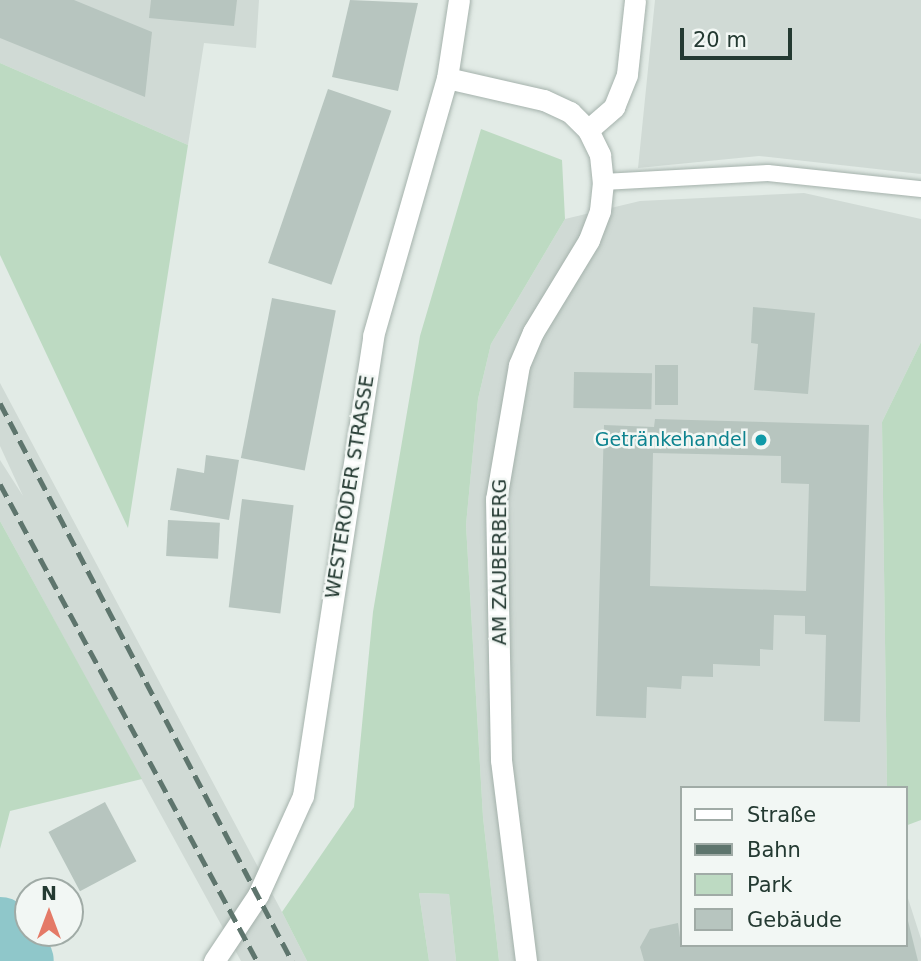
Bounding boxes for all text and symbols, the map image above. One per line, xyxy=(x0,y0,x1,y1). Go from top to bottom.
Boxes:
scale bar xyxy=(683,14,795,58)
text: 20 m xyxy=(693,28,747,52)
street label: WESTERODER STRASSE xyxy=(321,374,379,600)
place label: Getränkehandel xyxy=(595,429,747,451)
marker: Getränkehandel xyxy=(753,432,769,448)
street label: AM ZAUBERBERG xyxy=(489,479,511,645)
legend xyxy=(680,786,907,947)
text: Straße xyxy=(747,803,816,827)
text: Bahn xyxy=(747,838,801,862)
text: Park xyxy=(747,873,792,897)
north arrow xyxy=(14,877,84,947)
text: N xyxy=(41,882,57,904)
text: Gebäude xyxy=(747,908,842,932)

